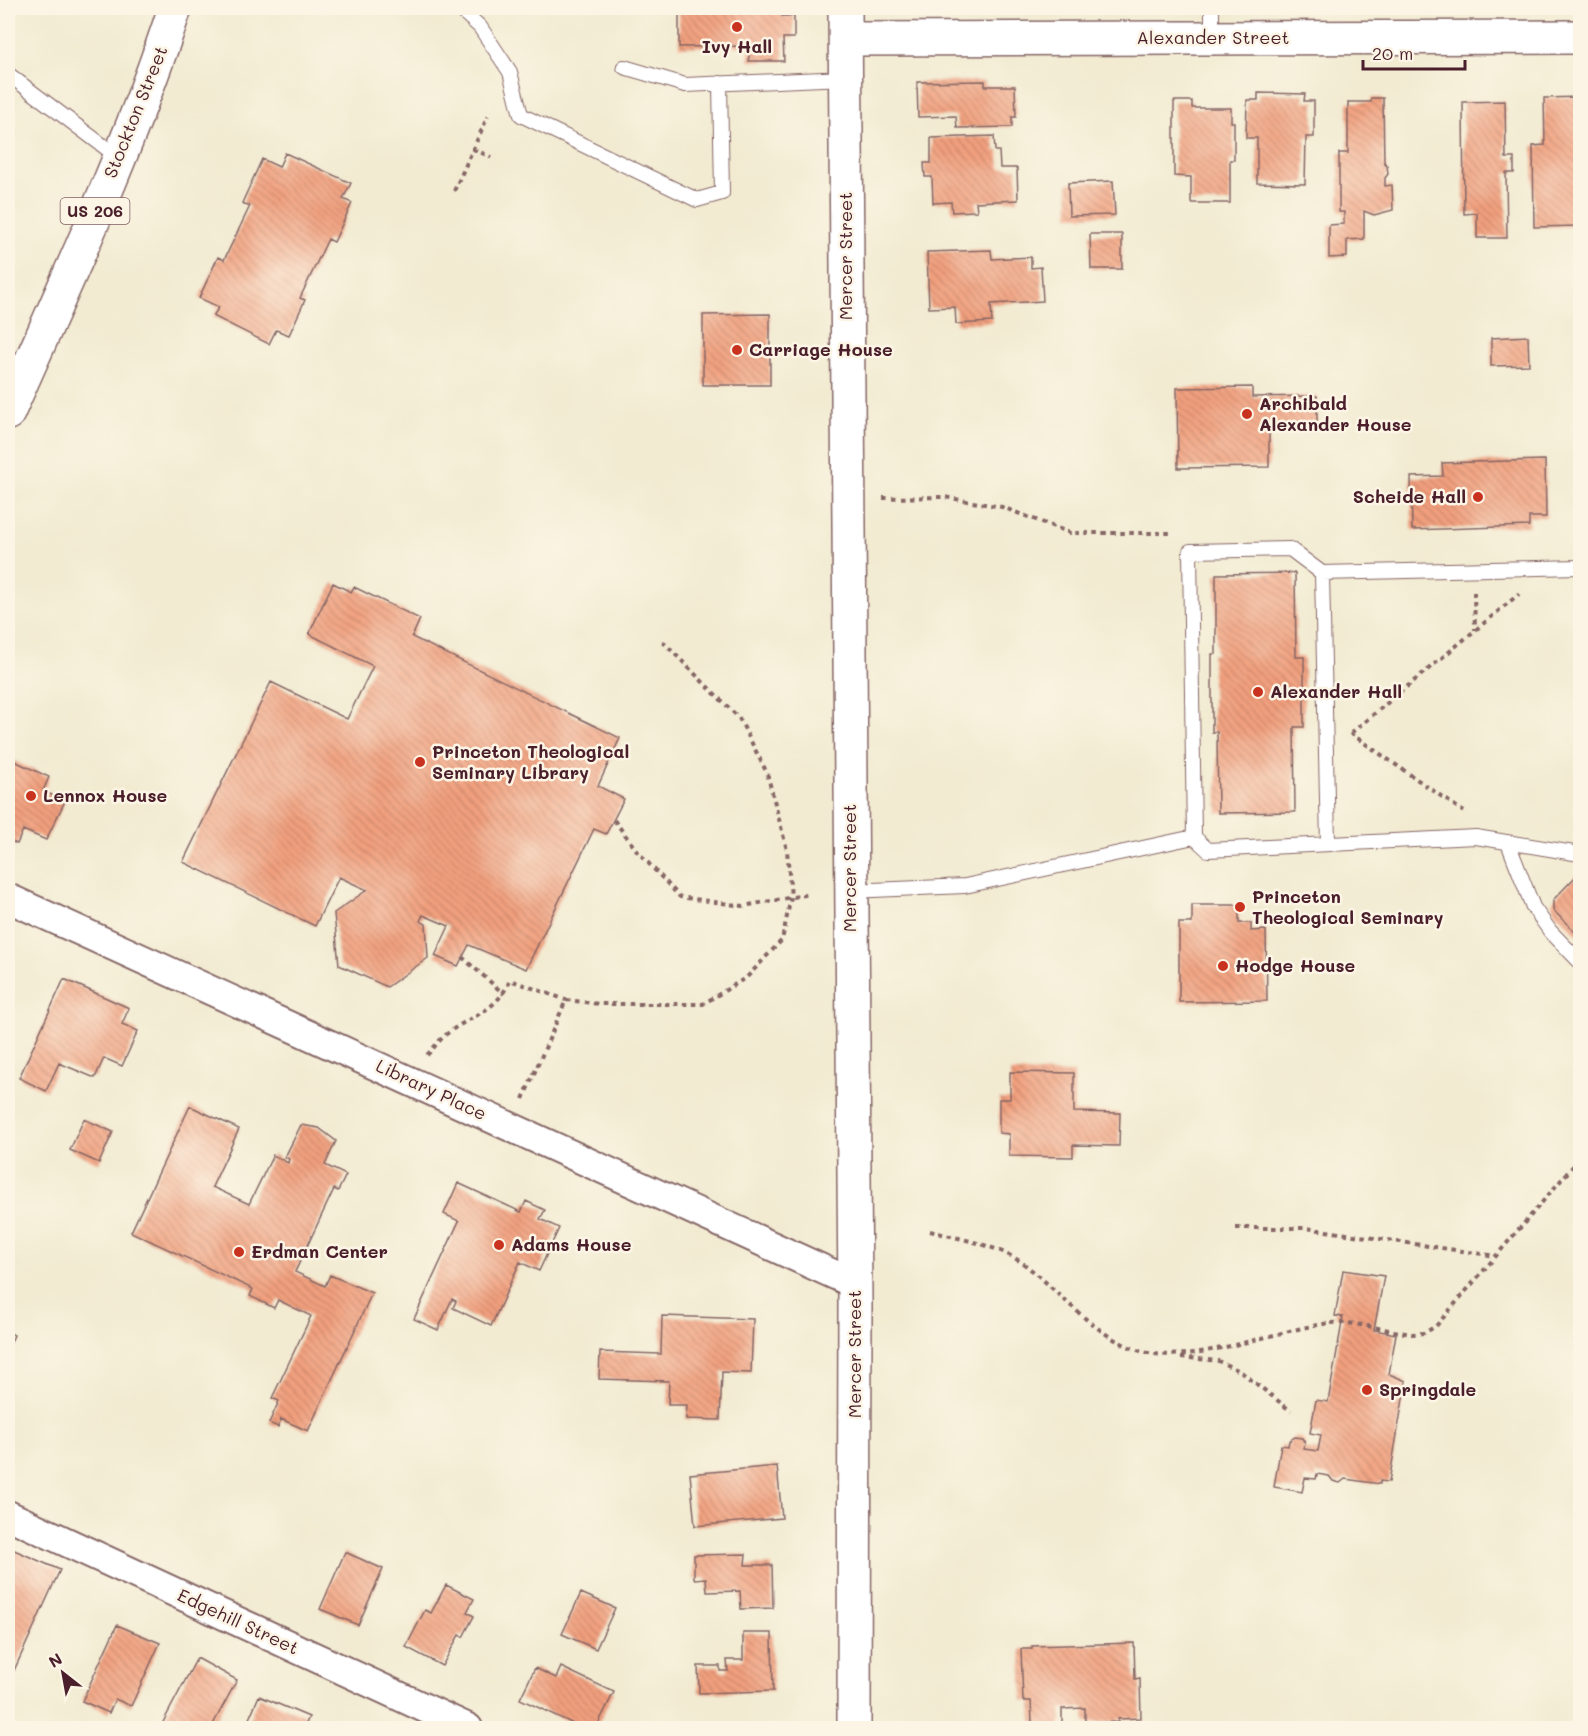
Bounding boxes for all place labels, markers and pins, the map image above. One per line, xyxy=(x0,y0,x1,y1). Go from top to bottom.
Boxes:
marker: Ivy Hall xyxy=(730,20,744,34)
place label: Ivy Hall xyxy=(702,34,772,58)
place label: Carriage House xyxy=(749,337,893,361)
marker: Carriage House xyxy=(730,343,744,357)
place label: Archibald Alexander House xyxy=(1259,391,1412,436)
marker: Archibald Alexander House xyxy=(1240,407,1254,421)
place label: Scheide Hall xyxy=(1353,484,1466,508)
marker: Scheide Hall xyxy=(1471,490,1485,504)
place label: Alexander Hall xyxy=(1270,679,1402,703)
marker: Alexander Hall xyxy=(1251,685,1265,699)
place label: Princeton Theological Seminary Library xyxy=(432,739,629,784)
marker: Princeton Theological Seminary Library xyxy=(413,755,427,769)
place label: Lennox House xyxy=(43,783,168,807)
marker: Lennox House xyxy=(24,789,38,803)
place label: Princeton Theological Seminary xyxy=(1252,884,1444,929)
marker: Princeton Theological Seminary xyxy=(1233,900,1247,914)
place label: Hodge House xyxy=(1235,953,1356,977)
marker: Hodge House xyxy=(1216,959,1230,973)
place label: Adams House xyxy=(511,1232,632,1256)
marker: Adams House xyxy=(492,1238,506,1252)
place label: Erdman Center xyxy=(251,1239,388,1263)
marker: Erdman Center xyxy=(232,1245,246,1259)
place label: Springdale xyxy=(1379,1377,1476,1401)
marker: Springdale xyxy=(1360,1383,1374,1397)

